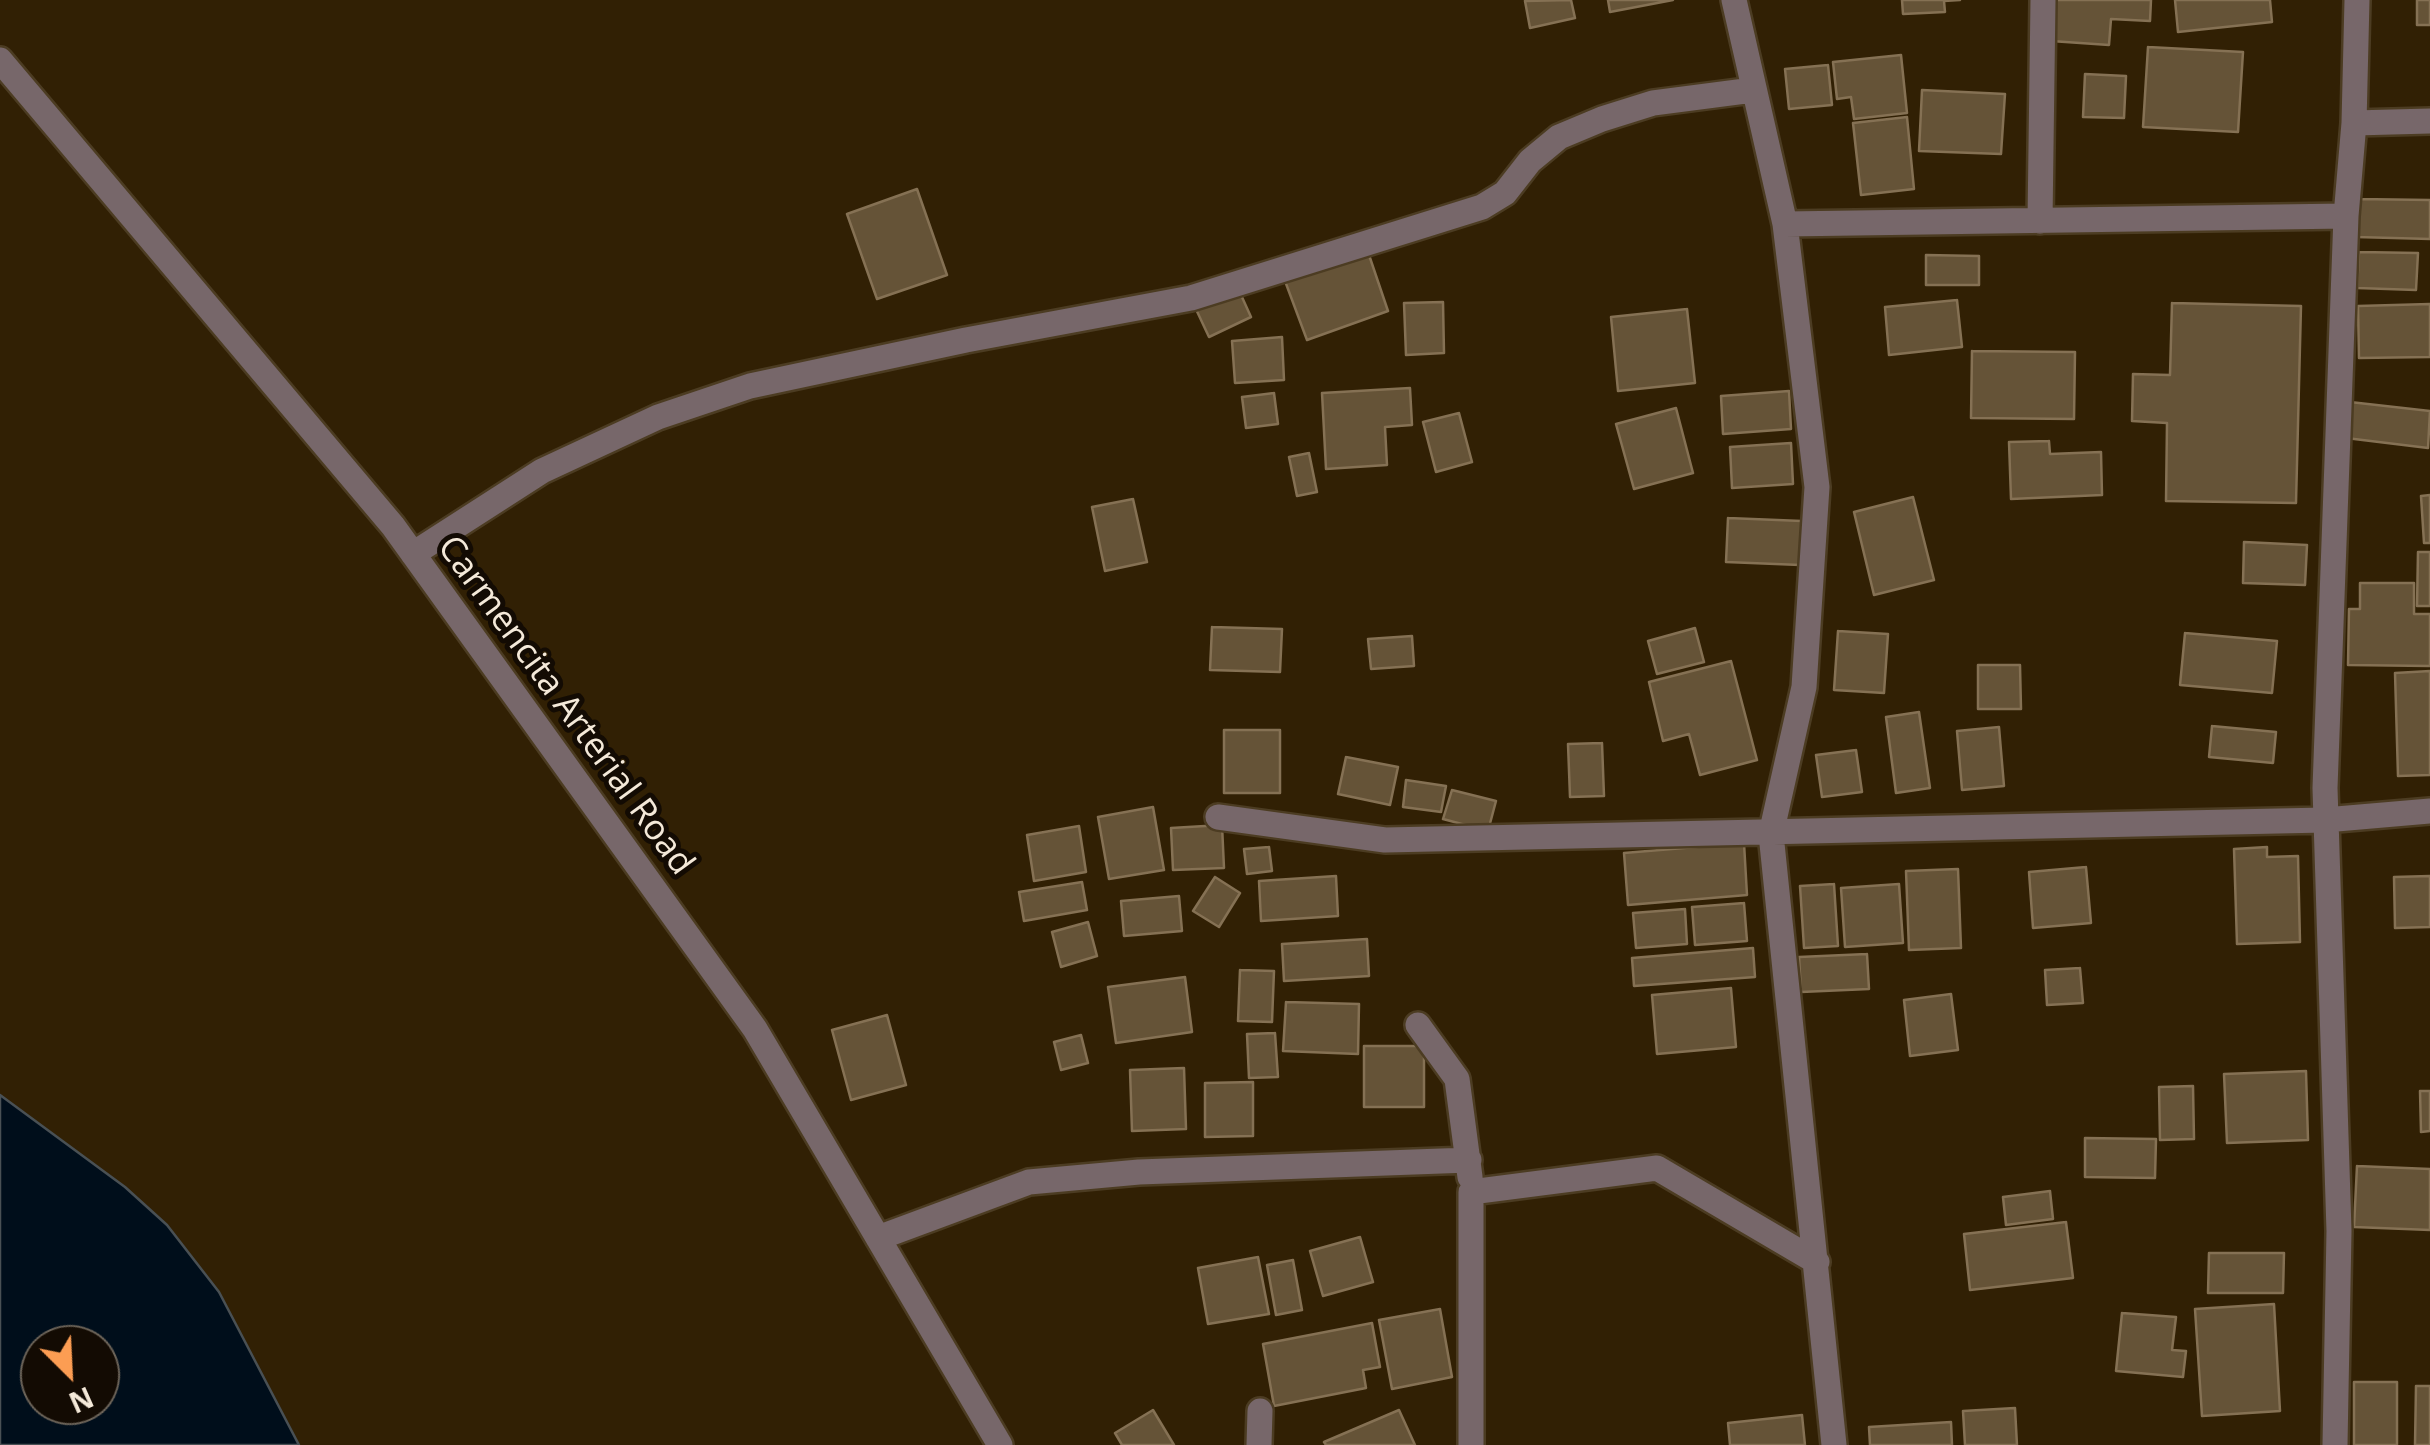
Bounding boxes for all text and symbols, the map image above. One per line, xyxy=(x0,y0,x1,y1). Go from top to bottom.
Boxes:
street label: Carmencita Arterial Road xyxy=(428,528,702,884)
north arrow xyxy=(20,1325,120,1425)
text: N xyxy=(63,1379,100,1423)

